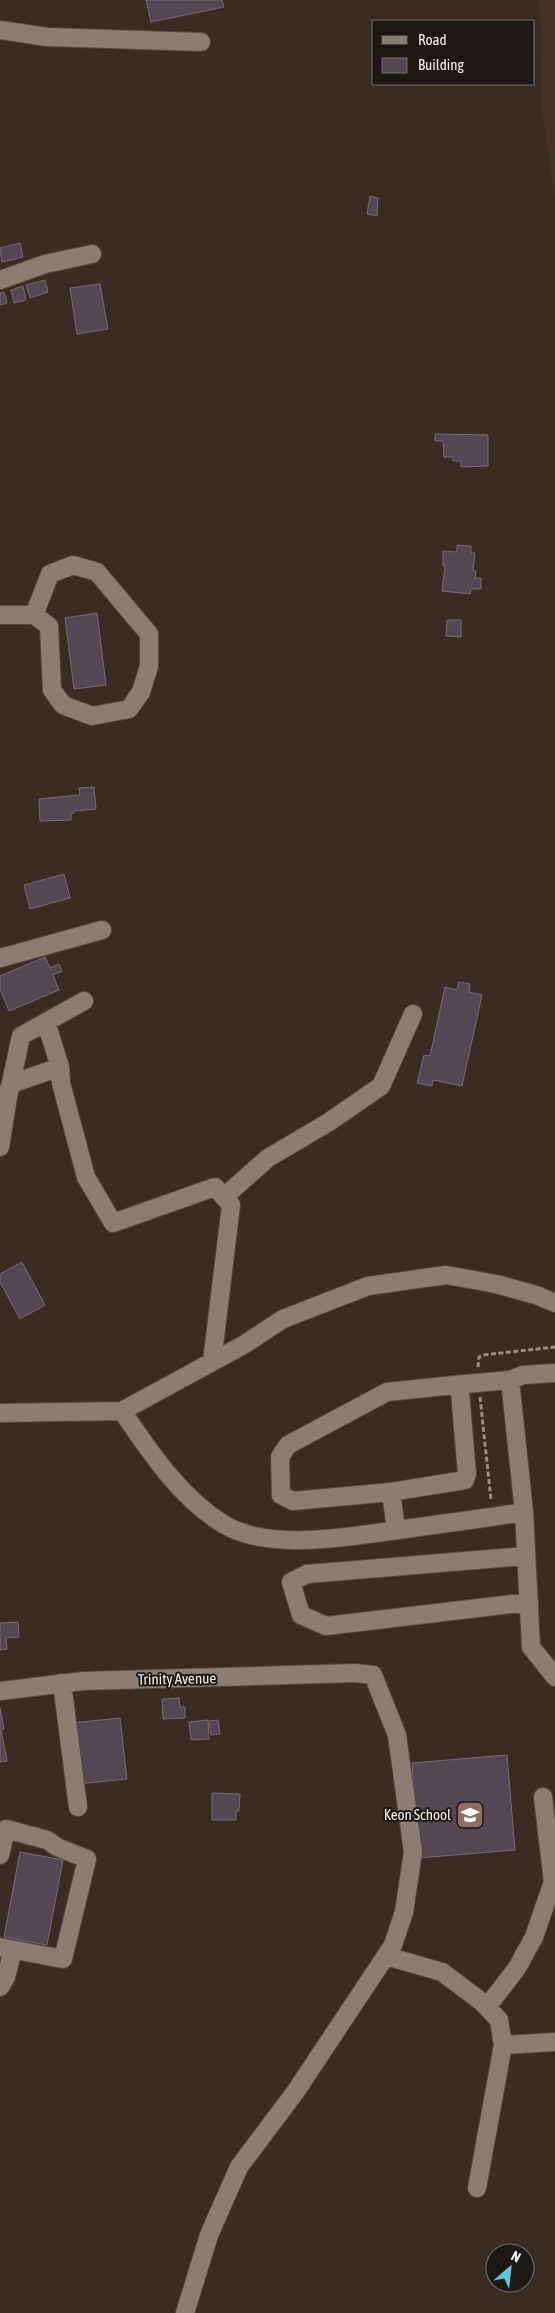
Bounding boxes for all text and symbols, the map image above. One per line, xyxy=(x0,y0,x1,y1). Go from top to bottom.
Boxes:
legend xyxy=(372,20,535,85)
text: Road xyxy=(418,31,447,48)
text: Building xyxy=(418,56,464,73)
street label: Trinity Avenue xyxy=(138,1669,216,1688)
school or university icon: Keon School xyxy=(455,1800,485,1830)
place label: Keon School xyxy=(384,1806,451,1823)
north arrow xyxy=(485,2243,535,2293)
text: N xyxy=(509,2248,524,2266)

